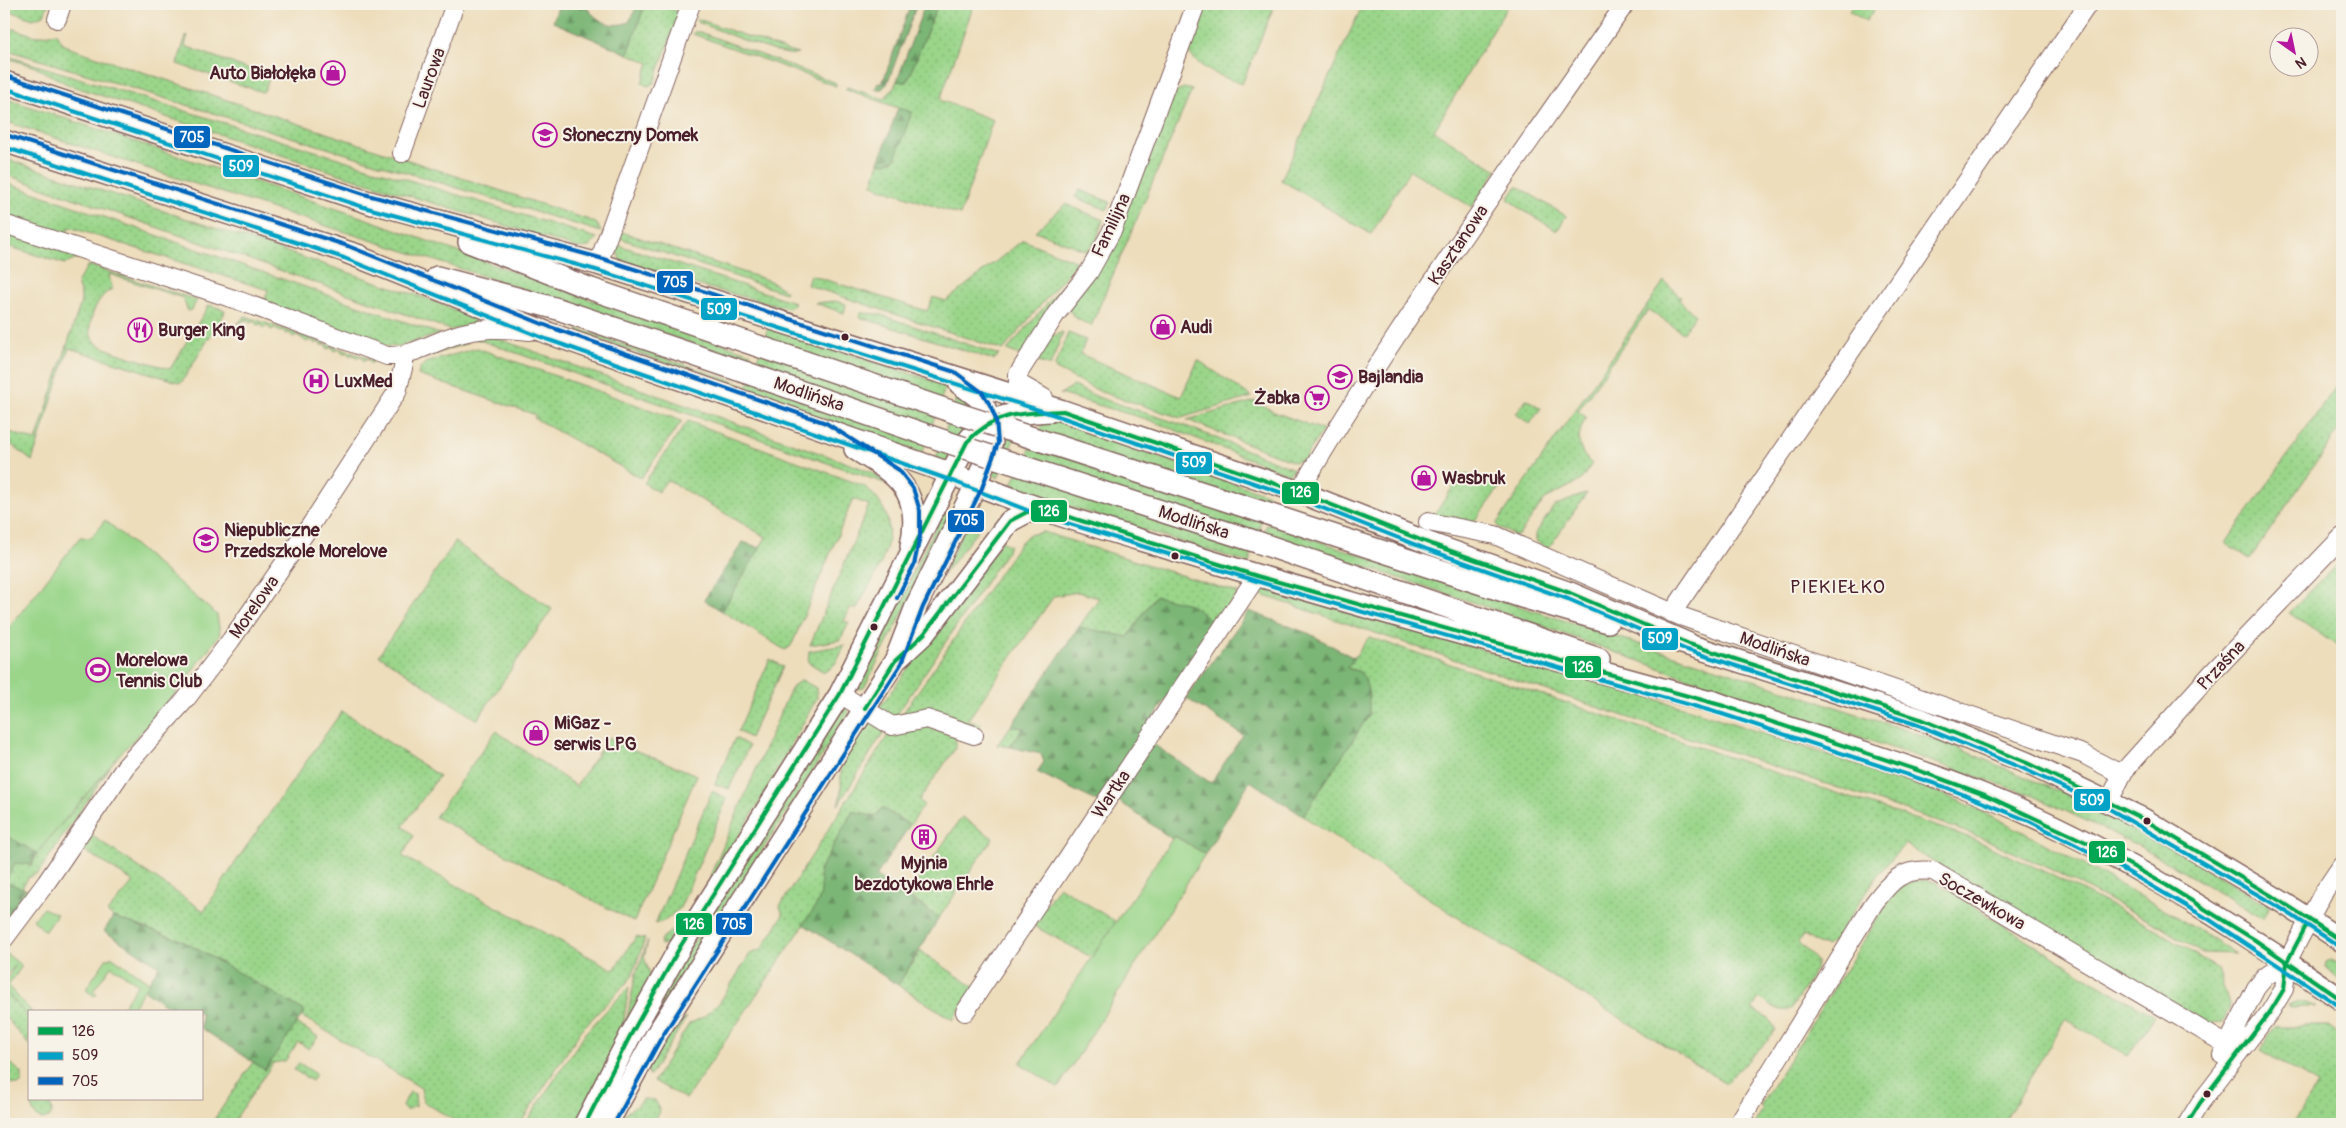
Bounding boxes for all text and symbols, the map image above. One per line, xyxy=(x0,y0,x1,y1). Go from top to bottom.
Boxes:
north arrow xyxy=(2268,28,2318,78)
street label: Laurowa xyxy=(408,44,451,112)
text: N xyxy=(2292,53,2309,72)
shop icon: Auto Białołęka xyxy=(320,60,346,86)
place label: Auto Białołęka xyxy=(209,62,317,85)
school or university icon: Słoneczny Domek xyxy=(532,122,558,148)
place label: Słoneczny Domek xyxy=(562,124,699,147)
line badge: 705 xyxy=(173,125,211,149)
text: 705 xyxy=(180,129,205,146)
line badge: 509 xyxy=(222,154,260,178)
text: 509 xyxy=(229,158,253,175)
street label: Familijna xyxy=(1087,190,1136,261)
street label: Kasztanowa xyxy=(1423,201,1494,290)
line badge: 705 xyxy=(656,270,694,294)
text: 705 xyxy=(663,274,688,291)
line badge: 509 xyxy=(700,297,738,321)
text: 509 xyxy=(707,301,731,318)
shop icon: Audi xyxy=(1150,314,1176,340)
place label: Audi xyxy=(1180,316,1212,339)
restaurant icon: Burger King xyxy=(127,317,153,343)
place label: Burger King xyxy=(158,319,245,342)
unlabelled marker xyxy=(840,332,850,342)
school or university icon: Bajlandia xyxy=(1327,364,1353,390)
place label: Bajlandia xyxy=(1358,366,1424,389)
hospital icon: LuxMed xyxy=(303,368,329,394)
place label: LuxMed xyxy=(334,370,393,393)
street label: Modlińska xyxy=(770,372,847,417)
supermarket icon: Żabka xyxy=(1304,385,1330,411)
place label: Żabka xyxy=(1254,387,1301,410)
line badge: 509 xyxy=(1175,451,1213,475)
text: 509 xyxy=(1182,454,1206,471)
shop icon: Wasbruk xyxy=(1411,465,1437,491)
place label: Wasbruk xyxy=(1442,467,1506,490)
line badge: 126 xyxy=(1281,481,1320,505)
text: 126 xyxy=(1290,484,1312,501)
line badge: 126 xyxy=(1030,499,1068,523)
street label: Modlińska xyxy=(1155,500,1232,545)
text: 126 xyxy=(1038,503,1060,520)
line badge: 705 xyxy=(947,509,985,533)
text: 705 xyxy=(954,512,979,529)
place label: Niepubliczne Przedszkole Morelove xyxy=(224,519,388,563)
school or university icon: Niepubliczne Przedszkole Morelove xyxy=(193,527,219,553)
unlabelled marker xyxy=(1170,551,1180,561)
street label: Morelowa xyxy=(224,571,284,643)
district label: PIEKIEŁKO xyxy=(1790,575,1886,599)
unlabelled marker xyxy=(869,622,879,632)
line badge: 509 xyxy=(1641,627,1679,651)
street label: Modlińska xyxy=(1736,627,1813,672)
text: 509 xyxy=(1648,630,1672,647)
street label: Przaśna xyxy=(2192,635,2250,695)
place label: Morelowa Tennis Club xyxy=(115,649,202,693)
line badge: 126 xyxy=(1564,655,1602,679)
sports icon: Morelowa Tennis Club xyxy=(85,657,111,683)
text: 126 xyxy=(1572,659,1594,676)
place label: MiGaz - serwis LPG xyxy=(554,712,637,756)
shop icon: MiGaz - serwis LPG xyxy=(523,720,549,746)
street label: Wartka xyxy=(1087,766,1136,823)
line badge: 509 xyxy=(2073,788,2111,812)
text: 509 xyxy=(2080,792,2104,809)
unlabelled marker xyxy=(2142,816,2152,826)
building icon: Myjnia bezdotykowa Ehrle xyxy=(911,824,937,850)
line badge: 126 xyxy=(2088,840,2126,864)
text: 126 xyxy=(2096,844,2118,861)
place label: Myjnia bezdotykowa Ehrle xyxy=(855,852,995,896)
street label: Soczewkowa xyxy=(1934,867,2030,936)
line badge: 126 xyxy=(675,912,713,936)
line badge: 705 xyxy=(715,912,753,936)
text: 126 xyxy=(683,916,705,933)
text: 705 xyxy=(722,916,747,933)
legend xyxy=(28,1010,202,1100)
text: 126 xyxy=(72,1022,95,1041)
text: 509 xyxy=(72,1046,98,1065)
text: 705 xyxy=(72,1072,98,1091)
unlabelled marker xyxy=(2202,1089,2212,1099)

